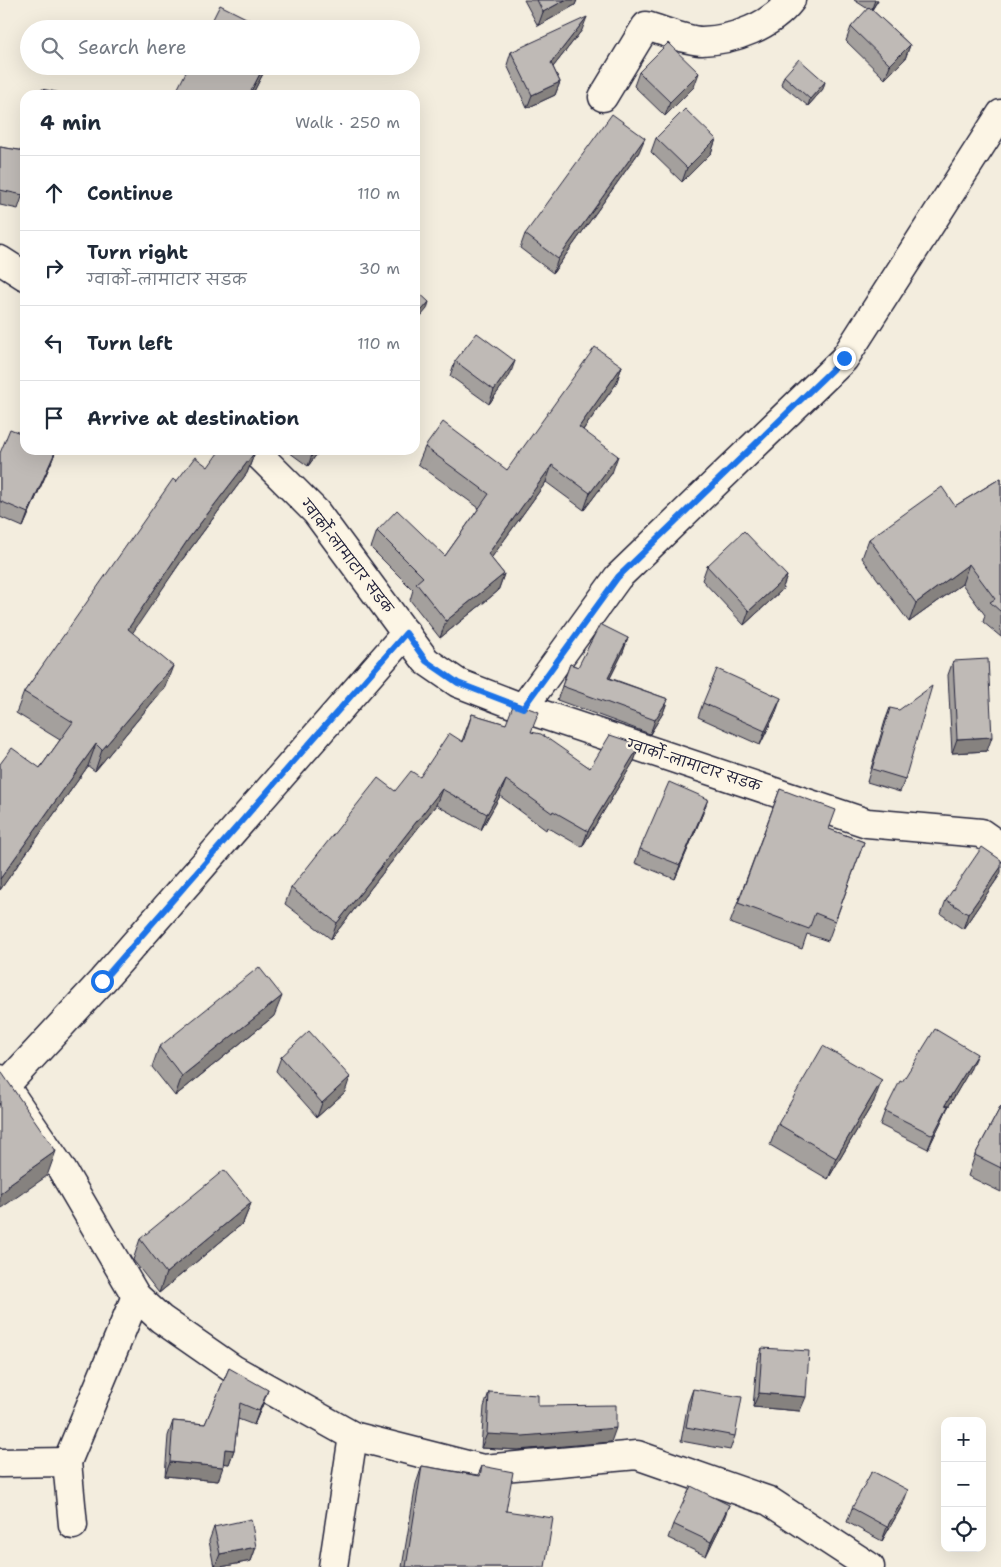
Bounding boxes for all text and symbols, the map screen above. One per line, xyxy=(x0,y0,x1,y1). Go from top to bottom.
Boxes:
search box xyxy=(20,20,420,75)
icon: search xyxy=(38,34,66,62)
text: Search here xyxy=(78,35,187,60)
text: 4 min xyxy=(40,109,101,137)
text: Walk · 250 m xyxy=(295,112,400,133)
icon: ahead xyxy=(40,179,68,207)
text: Continue xyxy=(87,181,173,206)
text: 110 m xyxy=(357,183,400,204)
text: Turn right xyxy=(87,240,188,265)
icon: right xyxy=(40,254,68,282)
text: 30 m xyxy=(359,258,400,279)
text: ग्वार्को-लामाटार सडक xyxy=(87,269,247,290)
icon: left xyxy=(40,329,68,357)
text: Turn left xyxy=(87,331,173,356)
text: 110 m xyxy=(357,333,400,354)
route end xyxy=(833,347,856,370)
icon: arrive xyxy=(40,404,68,432)
text: Arrive at destination xyxy=(87,406,299,431)
street label: ग्वार्को-लामाटार सडक xyxy=(296,493,400,618)
street label: ग्वार्को-लामाटार सडक xyxy=(624,732,765,796)
route start xyxy=(91,970,114,993)
map controls xyxy=(941,1417,986,1552)
button: + xyxy=(941,1417,986,1462)
button: − xyxy=(941,1462,986,1507)
button: locate xyxy=(941,1507,986,1552)

